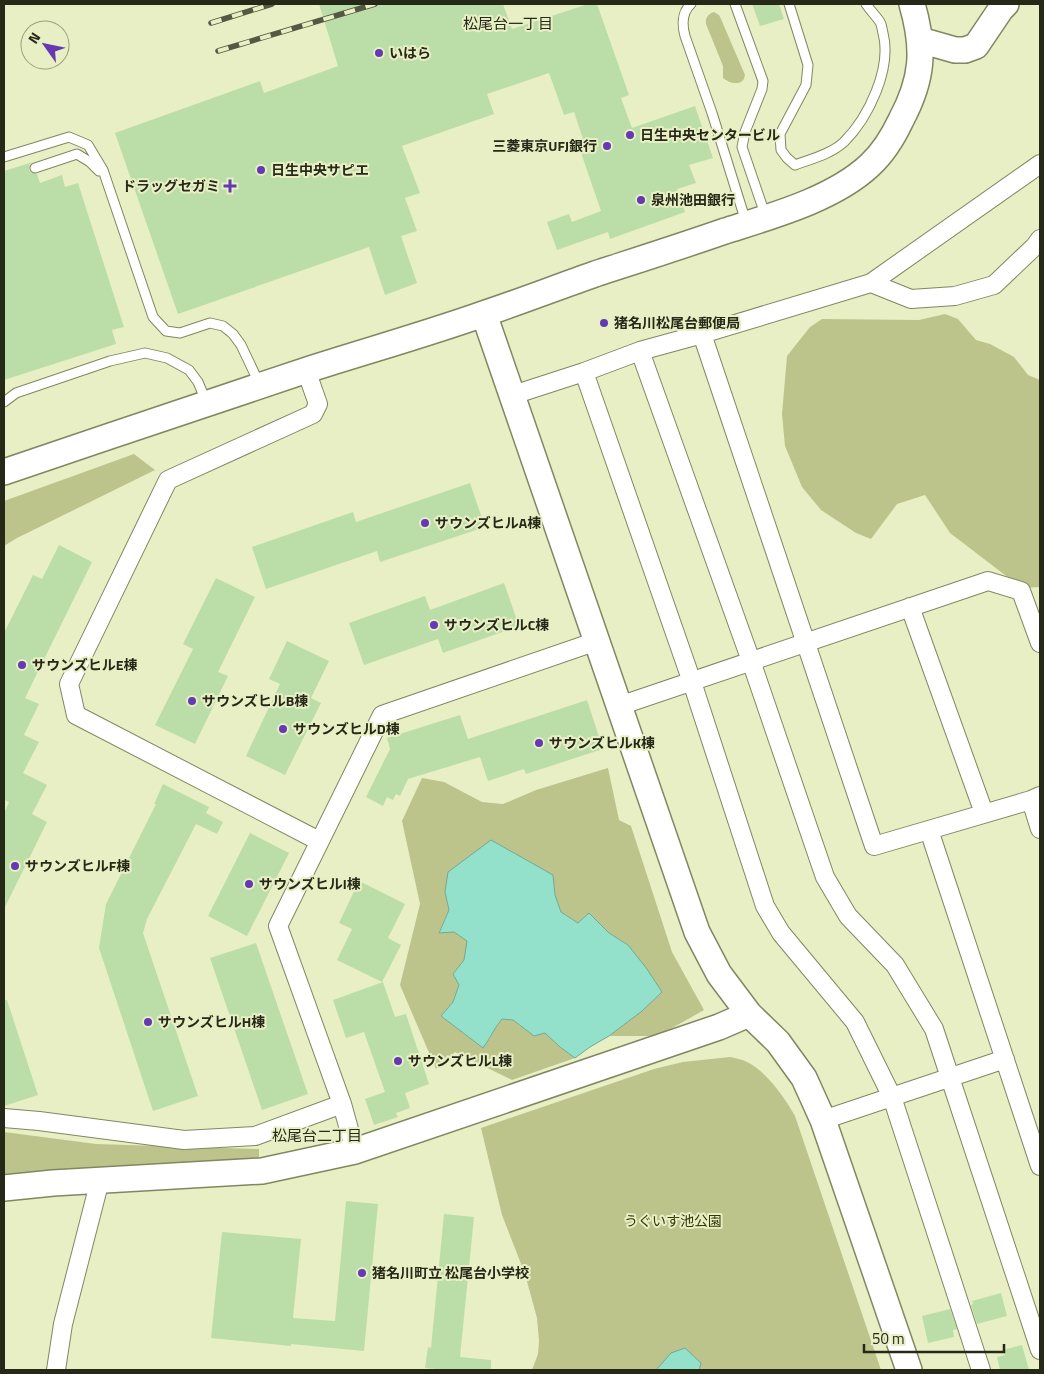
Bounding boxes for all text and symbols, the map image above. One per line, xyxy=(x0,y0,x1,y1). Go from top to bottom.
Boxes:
district label: 松尾台一丁目 xyxy=(463,12,553,35)
north arrow xyxy=(20,20,70,70)
text: N xyxy=(22,28,45,47)
place label: いはら xyxy=(389,42,431,63)
marker: いはら xyxy=(373,47,385,59)
place label: 日生中央センタービル xyxy=(640,124,780,145)
marker: 日生中央センタービル xyxy=(624,129,636,141)
place label: 三菱東京UFJ銀行 xyxy=(492,135,597,156)
marker: 三菱東京UFJ銀行 xyxy=(601,140,613,152)
place label: 日生中央サピエ xyxy=(271,159,369,180)
marker: 日生中央サピエ xyxy=(255,164,267,176)
place label: ドラッグセガミ xyxy=(122,175,220,196)
marker: ドラッグセガミ xyxy=(224,180,236,192)
place label: 泉州池田銀行 xyxy=(651,189,735,210)
marker: 泉州池田銀行 xyxy=(635,194,647,206)
place label: 猪名川松尾台郵便局 xyxy=(614,312,740,333)
marker: 猪名川松尾台郵便局 xyxy=(598,317,610,329)
place label: サウンズヒルA棟 xyxy=(435,512,541,533)
marker: サウンズヒルA棟 xyxy=(419,517,431,529)
place label: サウンズヒルC棟 xyxy=(444,614,549,635)
marker: サウンズヒルC棟 xyxy=(428,619,440,631)
place label: サウンズヒルE棟 xyxy=(32,654,137,675)
marker: サウンズヒルE棟 xyxy=(16,659,28,671)
place label: サウンズヒルB棟 xyxy=(202,690,308,711)
marker: サウンズヒルB棟 xyxy=(186,695,198,707)
place label: サウンズヒルD棟 xyxy=(293,718,400,739)
marker: サウンズヒルD棟 xyxy=(277,723,289,735)
place label: サウンズヒルK棟 xyxy=(549,732,655,753)
marker: サウンズヒルK棟 xyxy=(533,737,545,749)
place label: サウンズヒルF棟 xyxy=(25,855,130,876)
marker: サウンズヒルF棟 xyxy=(9,860,21,872)
place label: サウンズヒルI棟 xyxy=(259,873,361,894)
marker: サウンズヒルI棟 xyxy=(243,878,255,890)
place label: サウンズヒルH棟 xyxy=(158,1011,265,1032)
marker: サウンズヒルH棟 xyxy=(142,1016,154,1028)
place label: サウンズヒルL棟 xyxy=(408,1050,512,1071)
marker: サウンズヒルL棟 xyxy=(392,1055,404,1067)
district label: 松尾台二丁目 xyxy=(272,1124,362,1147)
park label: うぐいす池公園 xyxy=(624,1210,722,1231)
place label: 猪名川町立 松尾台小学校 xyxy=(372,1262,529,1283)
marker: 猪名川町立 松尾台小学校 xyxy=(356,1267,368,1279)
scale bar xyxy=(864,1322,1004,1354)
text: 50 m xyxy=(872,1327,905,1350)

